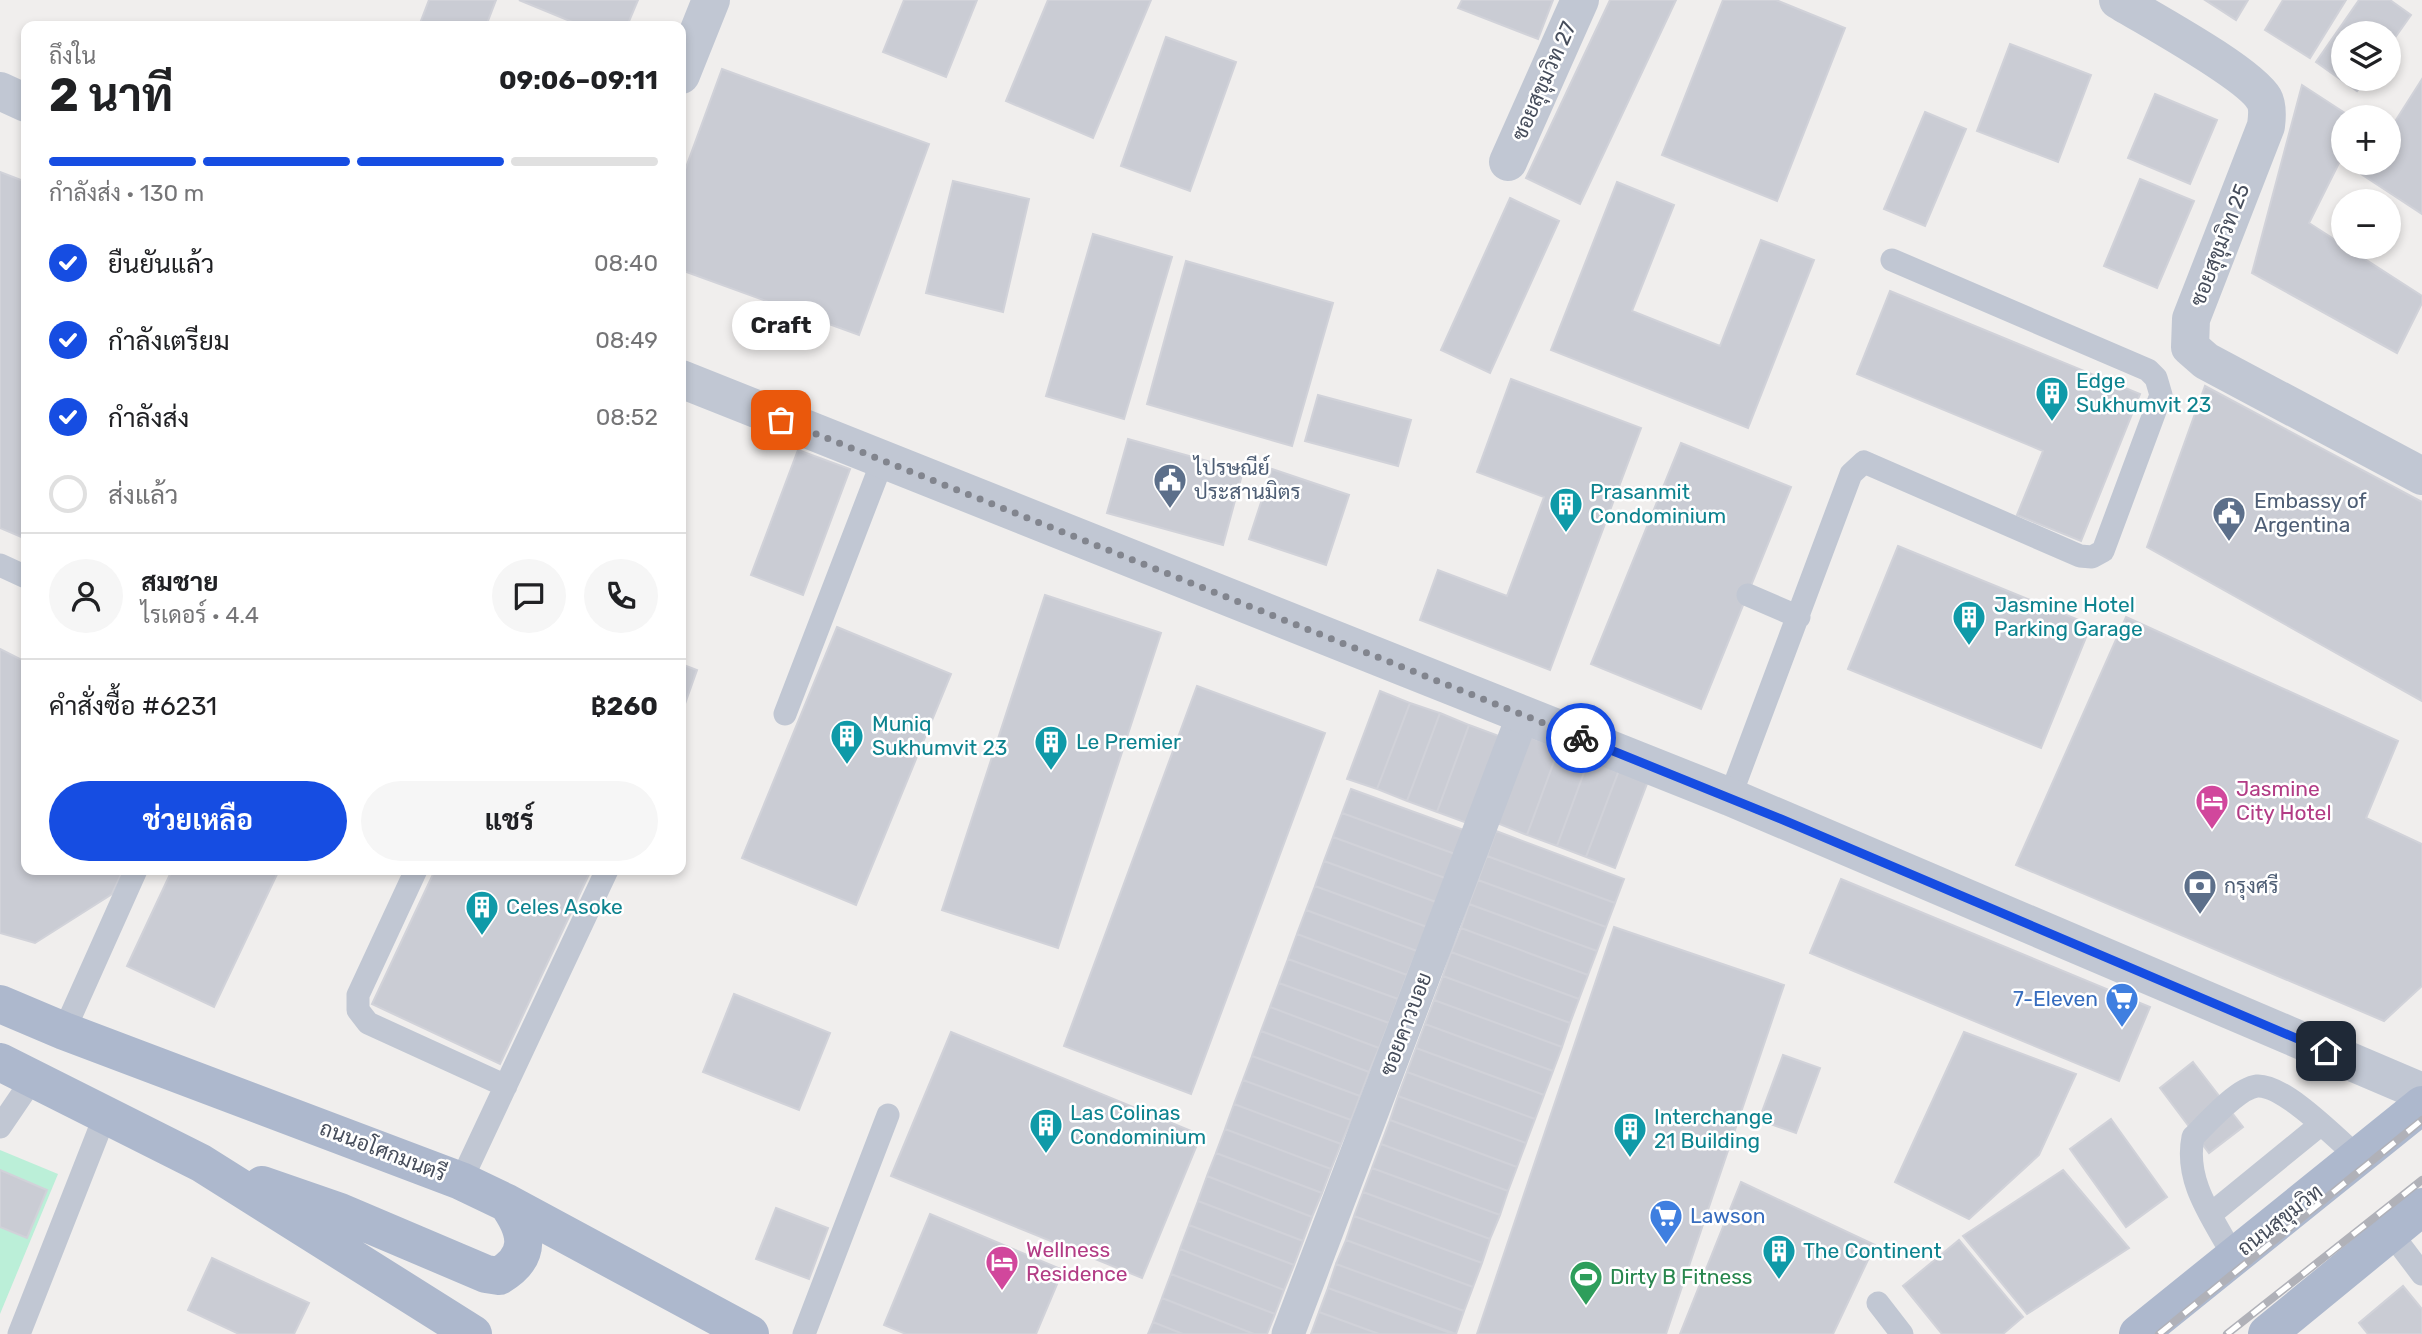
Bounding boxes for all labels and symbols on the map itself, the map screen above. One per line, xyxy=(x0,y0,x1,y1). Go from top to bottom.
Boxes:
street label: ซอยสุขุมวิท 27 xyxy=(1506,17,1583,145)
street label: ซอยสุขุมวิท 25 xyxy=(2185,180,2256,310)
callout: Craft xyxy=(732,301,830,350)
place label: Edge Sukhumvit 23 xyxy=(2076,368,2211,417)
building icon: Edge Sukhumvit 23 xyxy=(2033,374,2071,423)
pin xyxy=(751,390,811,450)
place label: ไปรษณีย์ ประสานมิตร xyxy=(1192,454,1301,504)
public building icon: ไปรษณีย์ ประสานมิตร xyxy=(1151,461,1189,510)
place label: Prasanmit Condominium xyxy=(1590,479,1726,528)
building icon: Prasanmit Condominium xyxy=(1547,485,1585,534)
place label: Embassy of Argentina xyxy=(2254,488,2367,537)
public building icon: Embassy of Argentina xyxy=(2210,494,2248,543)
place label: Jasmine Hotel Parking Garage xyxy=(1994,592,2143,641)
building icon: Jasmine Hotel Parking Garage xyxy=(1950,598,1988,647)
courier xyxy=(1546,703,1616,773)
place label: Muniq Sukhumvit 23 xyxy=(872,711,1007,760)
building icon: Muniq Sukhumvit 23 xyxy=(828,717,866,766)
building icon: Le Premier xyxy=(1032,723,1070,772)
place label: Le Premier xyxy=(1076,729,1181,754)
place label: Jasmine City Hotel xyxy=(2236,776,2331,825)
hotel icon: Jasmine City Hotel xyxy=(2193,782,2231,831)
bank icon: กรุงศรี xyxy=(2181,867,2219,916)
place label: กรุงศรี xyxy=(2224,873,2279,900)
building icon: Celes Asoke xyxy=(463,888,501,937)
place label: Celes Asoke xyxy=(506,894,623,919)
street label: ซอยคาวบอย xyxy=(1374,969,1437,1079)
supermarket icon: 7-Eleven xyxy=(2103,980,2141,1029)
place label: 7-Eleven xyxy=(2013,986,2098,1011)
pin xyxy=(2296,1021,2356,1081)
place label: Las Colinas Condominium xyxy=(1070,1100,1206,1149)
place label: Interchange 21 Building xyxy=(1654,1104,1773,1153)
building icon: Las Colinas Condominium xyxy=(1027,1106,1065,1155)
building icon: Interchange 21 Building xyxy=(1611,1110,1649,1159)
street label: ถนนอโศกมนตรี xyxy=(317,1115,450,1186)
street label: ถนนสุขุมวิท xyxy=(2232,1179,2328,1262)
supermarket icon: Lawson xyxy=(1647,1197,1685,1246)
place label: Lawson xyxy=(1690,1203,1765,1228)
building icon: The Continent xyxy=(1760,1232,1798,1281)
place label: Wellness Residence xyxy=(1026,1237,1128,1286)
place label: The Continent xyxy=(1803,1238,1942,1263)
hotel icon: Wellness Residence xyxy=(983,1243,1021,1292)
sports icon: Dirty B Fitness xyxy=(1567,1258,1605,1307)
place label: Dirty B Fitness xyxy=(1610,1264,1753,1289)

